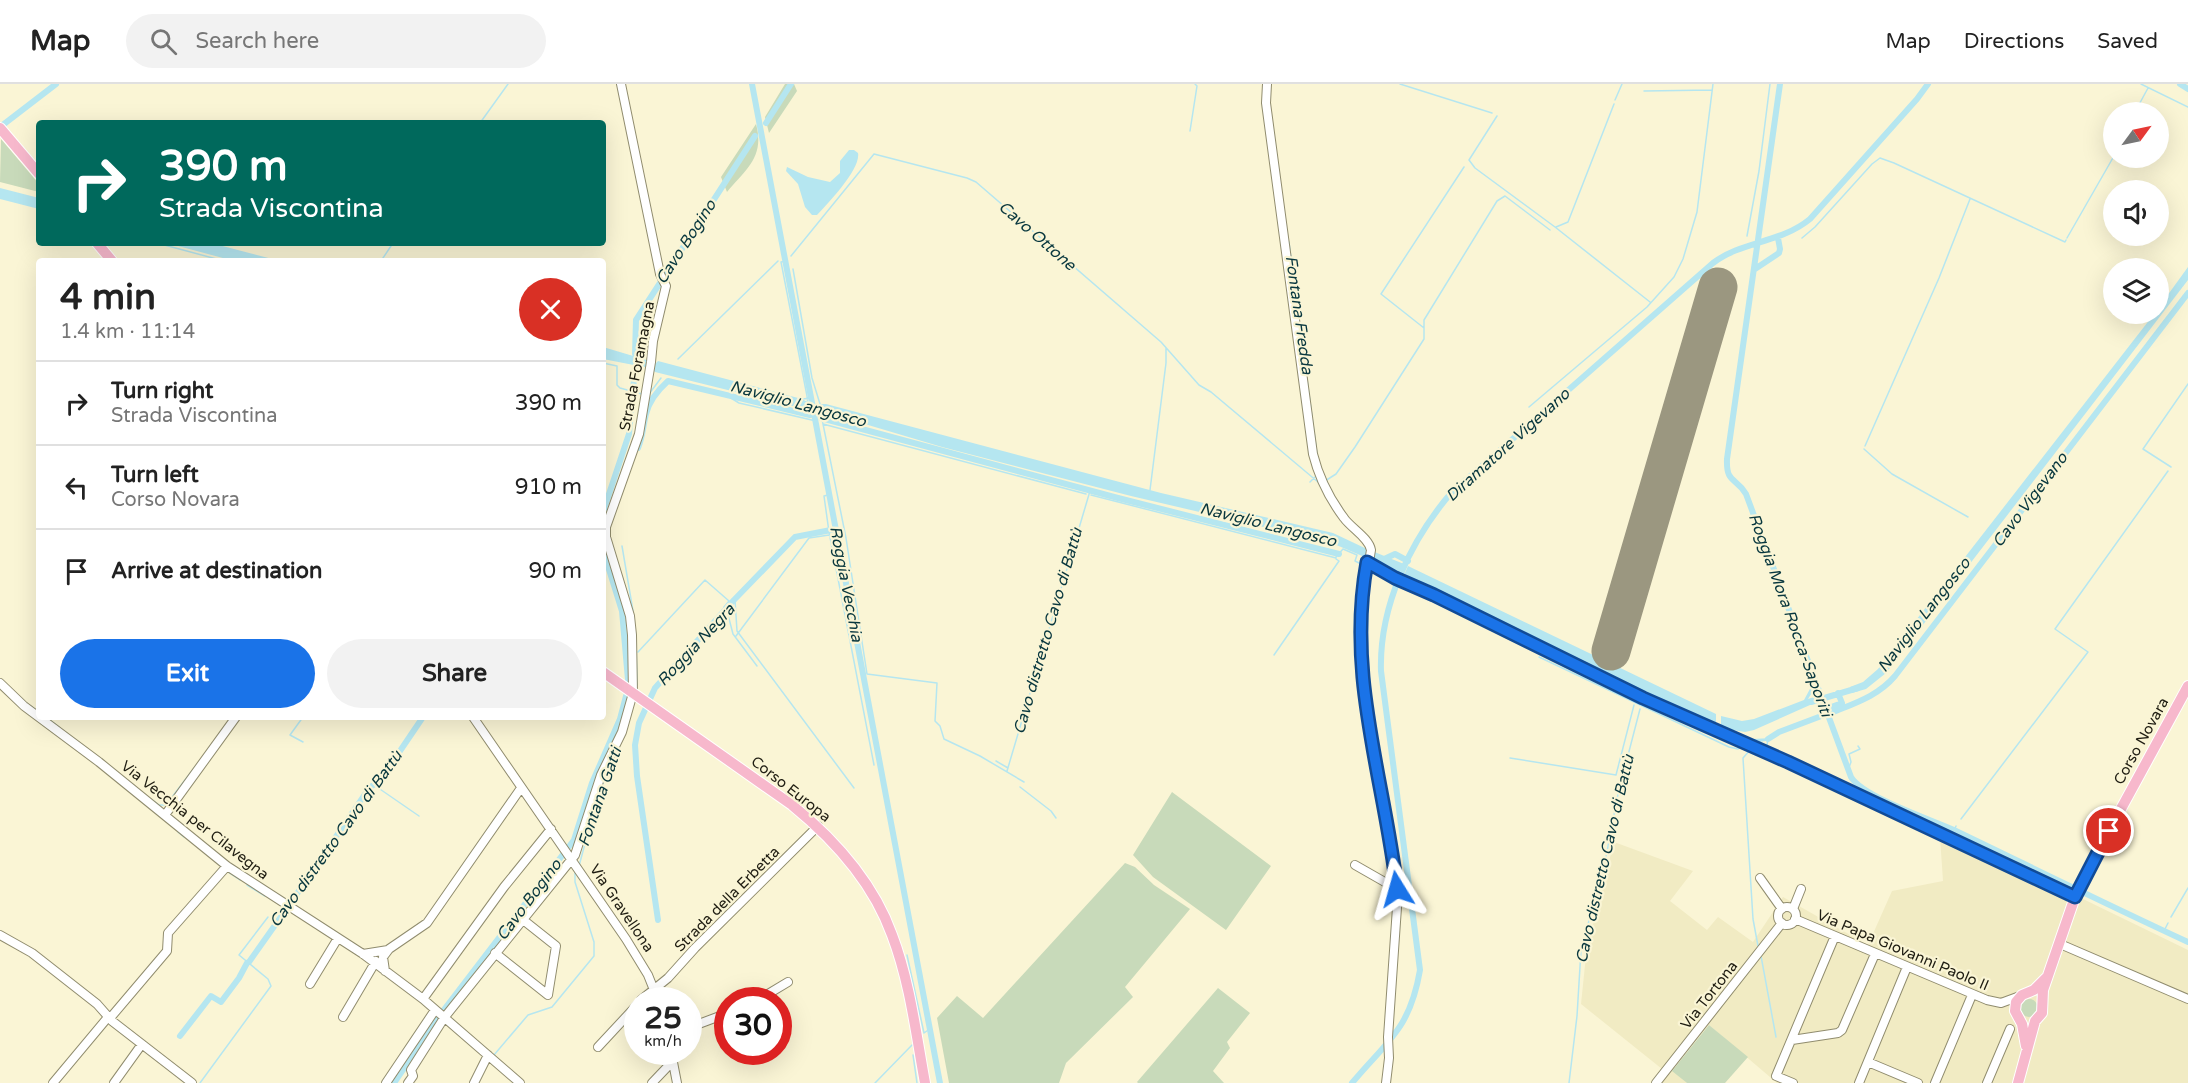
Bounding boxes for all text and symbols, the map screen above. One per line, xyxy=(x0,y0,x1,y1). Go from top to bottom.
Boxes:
search box xyxy=(126,14,546,68)
text: Map xyxy=(30,24,90,58)
icon: search xyxy=(147,25,180,58)
text: Search here xyxy=(195,28,319,54)
text: Map xyxy=(1885,29,1931,54)
text: Directions xyxy=(1964,29,2064,54)
text: Saved xyxy=(2097,29,2158,54)
north arrow xyxy=(2103,102,2169,168)
map controls xyxy=(2103,102,2169,324)
text: 390 m xyxy=(159,141,288,192)
icon: right xyxy=(60,144,138,222)
button: sound xyxy=(2103,180,2169,246)
text: Strada Viscontina xyxy=(159,192,384,225)
water label: Cavo Bogino xyxy=(651,195,721,288)
water label: Cavo Ottone xyxy=(994,197,1080,276)
water label: Fontana Fredda xyxy=(1281,254,1317,377)
button: layers xyxy=(2103,258,2169,324)
text: 4 min xyxy=(60,276,156,319)
button: close xyxy=(519,278,582,341)
street label: Strada Foramagna xyxy=(616,300,658,432)
text: 1.4 km · 11:14 xyxy=(60,320,195,344)
water label: Naviglio Langosco xyxy=(728,376,869,432)
text: Turn right xyxy=(111,378,213,404)
water label: Diramatore Vigevano xyxy=(1442,383,1575,506)
icon: right xyxy=(60,387,93,420)
text: 390 m xyxy=(515,390,582,416)
text: Strada Viscontina xyxy=(111,404,277,428)
water label: Cavo Vigevano xyxy=(1988,448,2073,551)
text: Turn left xyxy=(111,462,199,488)
icon: left xyxy=(60,471,93,504)
text: 910 m xyxy=(515,474,582,500)
text: Corso Novara xyxy=(111,488,240,512)
water label: Naviglio Langosco xyxy=(1198,498,1339,552)
water label: Roggia Mora Rocca-Saporiti xyxy=(1744,511,1837,721)
water label: Roggia Vecchia xyxy=(825,524,867,645)
water label: Cavo distretto Cavo di Battù xyxy=(1009,525,1087,736)
water label: Naviglio Langosco xyxy=(1873,553,1976,676)
icon: arrive xyxy=(60,555,93,588)
text: Arrive at destination xyxy=(111,558,322,584)
text: 90 m xyxy=(528,558,582,584)
water label: Roggia Negra xyxy=(653,599,740,690)
button: Exit xyxy=(60,639,315,708)
button: Share xyxy=(327,639,582,708)
street label: Corso Novara xyxy=(2110,694,2172,788)
water label: Fontana Gatti xyxy=(574,743,627,849)
water label: Cavo distretto Cavo di Battù xyxy=(265,746,408,931)
street label: Corso Europa xyxy=(748,752,834,826)
water label: Cavo distretto Cavo di Battù xyxy=(1571,752,1639,965)
street label: Via Vecchia per Cilavegna xyxy=(117,757,273,883)
pin xyxy=(2083,805,2134,856)
icon: arrive xyxy=(2092,814,2125,847)
street label: Strada della Erbetta xyxy=(671,843,783,955)
water label: Cavo Bogino xyxy=(492,854,567,945)
position arrow xyxy=(1365,857,1429,921)
street label: Via Gravellona xyxy=(586,861,658,955)
street label: Via Papa Giovanni Paolo II xyxy=(1814,906,1992,994)
street label: Via Tortona xyxy=(1677,957,1741,1033)
speed limit sign: 30 xyxy=(714,987,792,1065)
text: 25 xyxy=(644,1000,682,1037)
text: km/h xyxy=(644,1032,682,1050)

